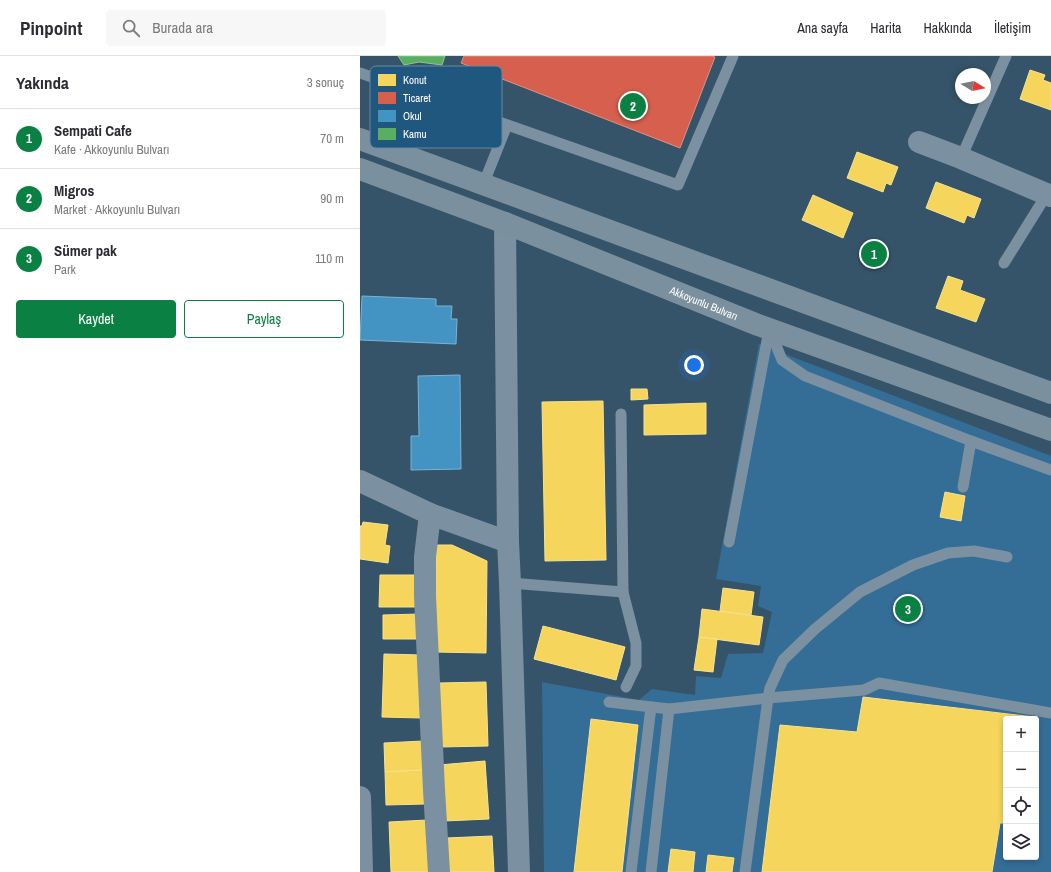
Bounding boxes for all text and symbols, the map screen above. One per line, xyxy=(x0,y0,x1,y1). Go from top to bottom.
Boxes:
search box xyxy=(106,10,386,46)
text: Pinpoint xyxy=(20,15,82,41)
icon: search xyxy=(120,17,142,39)
text: Burada ara xyxy=(152,17,213,38)
text: Ana sayfa xyxy=(797,19,848,37)
text: Harita xyxy=(870,19,901,37)
text: Hakkında xyxy=(923,19,972,37)
text: İletişim xyxy=(994,19,1031,37)
legend xyxy=(370,66,502,148)
north arrow xyxy=(955,68,991,104)
text: Yakında xyxy=(16,71,69,94)
text: Konut xyxy=(403,73,427,87)
text: 3 sonuç xyxy=(307,74,344,91)
text: Ticaret xyxy=(403,91,431,105)
pin: 2 xyxy=(620,91,646,121)
text: Okul xyxy=(403,109,422,123)
text: Sempati Cafe xyxy=(54,120,132,141)
text: Kamu xyxy=(403,127,427,141)
text: 1 xyxy=(26,130,32,147)
text: 70 m xyxy=(320,130,344,147)
text: Kafe · Akkoyunlu Bulvarı xyxy=(54,141,170,158)
text: Migros xyxy=(54,180,94,201)
text: 2 xyxy=(26,190,32,207)
text: 90 m xyxy=(320,190,344,207)
text: Market · Akkoyunlu Bulvarı xyxy=(54,201,180,218)
pin: 1 xyxy=(861,239,887,269)
text: Sümer pak xyxy=(54,240,117,261)
text: 3 xyxy=(26,250,32,267)
text: 110 m xyxy=(315,250,344,267)
text: Park xyxy=(54,261,76,278)
street label: Akkoyunlu Bulvarı xyxy=(667,283,740,323)
button: Kaydet xyxy=(16,300,176,338)
button: Paylaş xyxy=(184,300,344,338)
your location xyxy=(684,355,704,375)
pin: 3 xyxy=(895,594,921,624)
map controls xyxy=(1003,716,1039,860)
button: + xyxy=(1003,716,1039,752)
button: − xyxy=(1003,752,1039,788)
button: locate xyxy=(1003,788,1039,824)
button: layers xyxy=(1003,824,1039,860)

